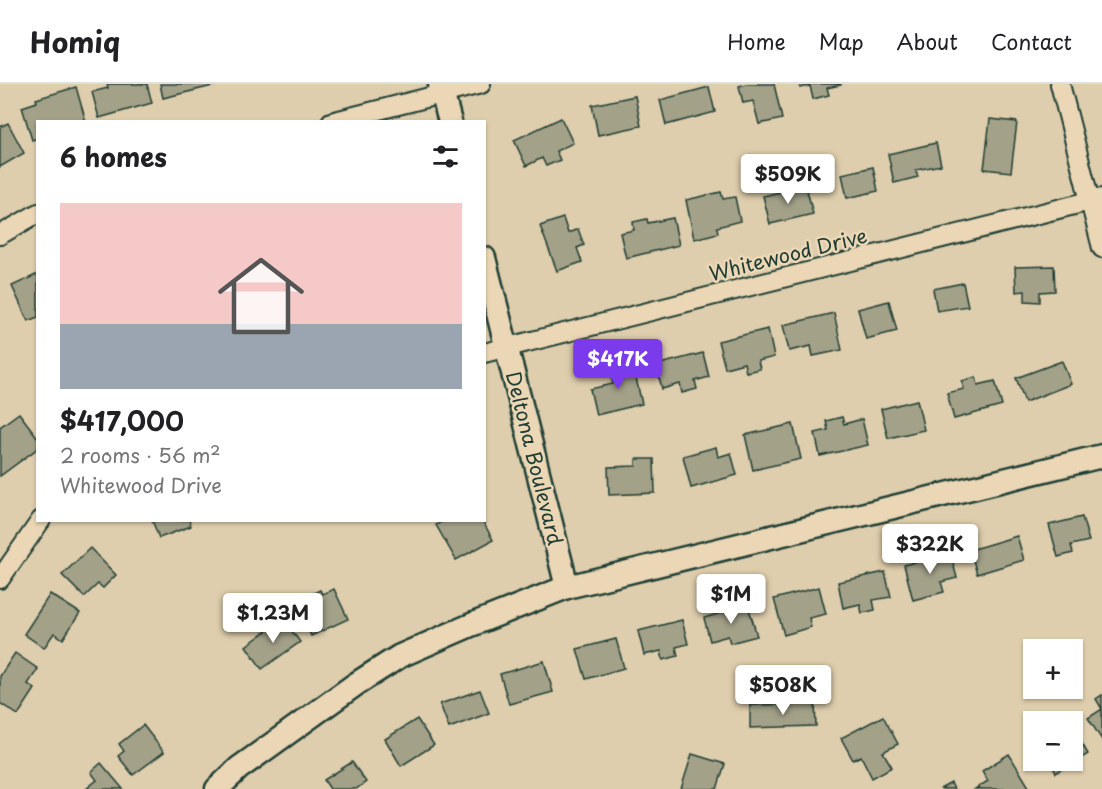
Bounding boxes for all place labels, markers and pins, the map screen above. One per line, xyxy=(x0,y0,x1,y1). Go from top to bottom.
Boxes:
pin: $509K xyxy=(746,154,830,205)
pin: $417K xyxy=(576,339,660,390)
pin: $322K xyxy=(888,524,972,575)
pin: $1M xyxy=(702,574,760,625)
pin: $1.23M xyxy=(224,593,322,644)
pin: $508K xyxy=(741,665,825,716)

